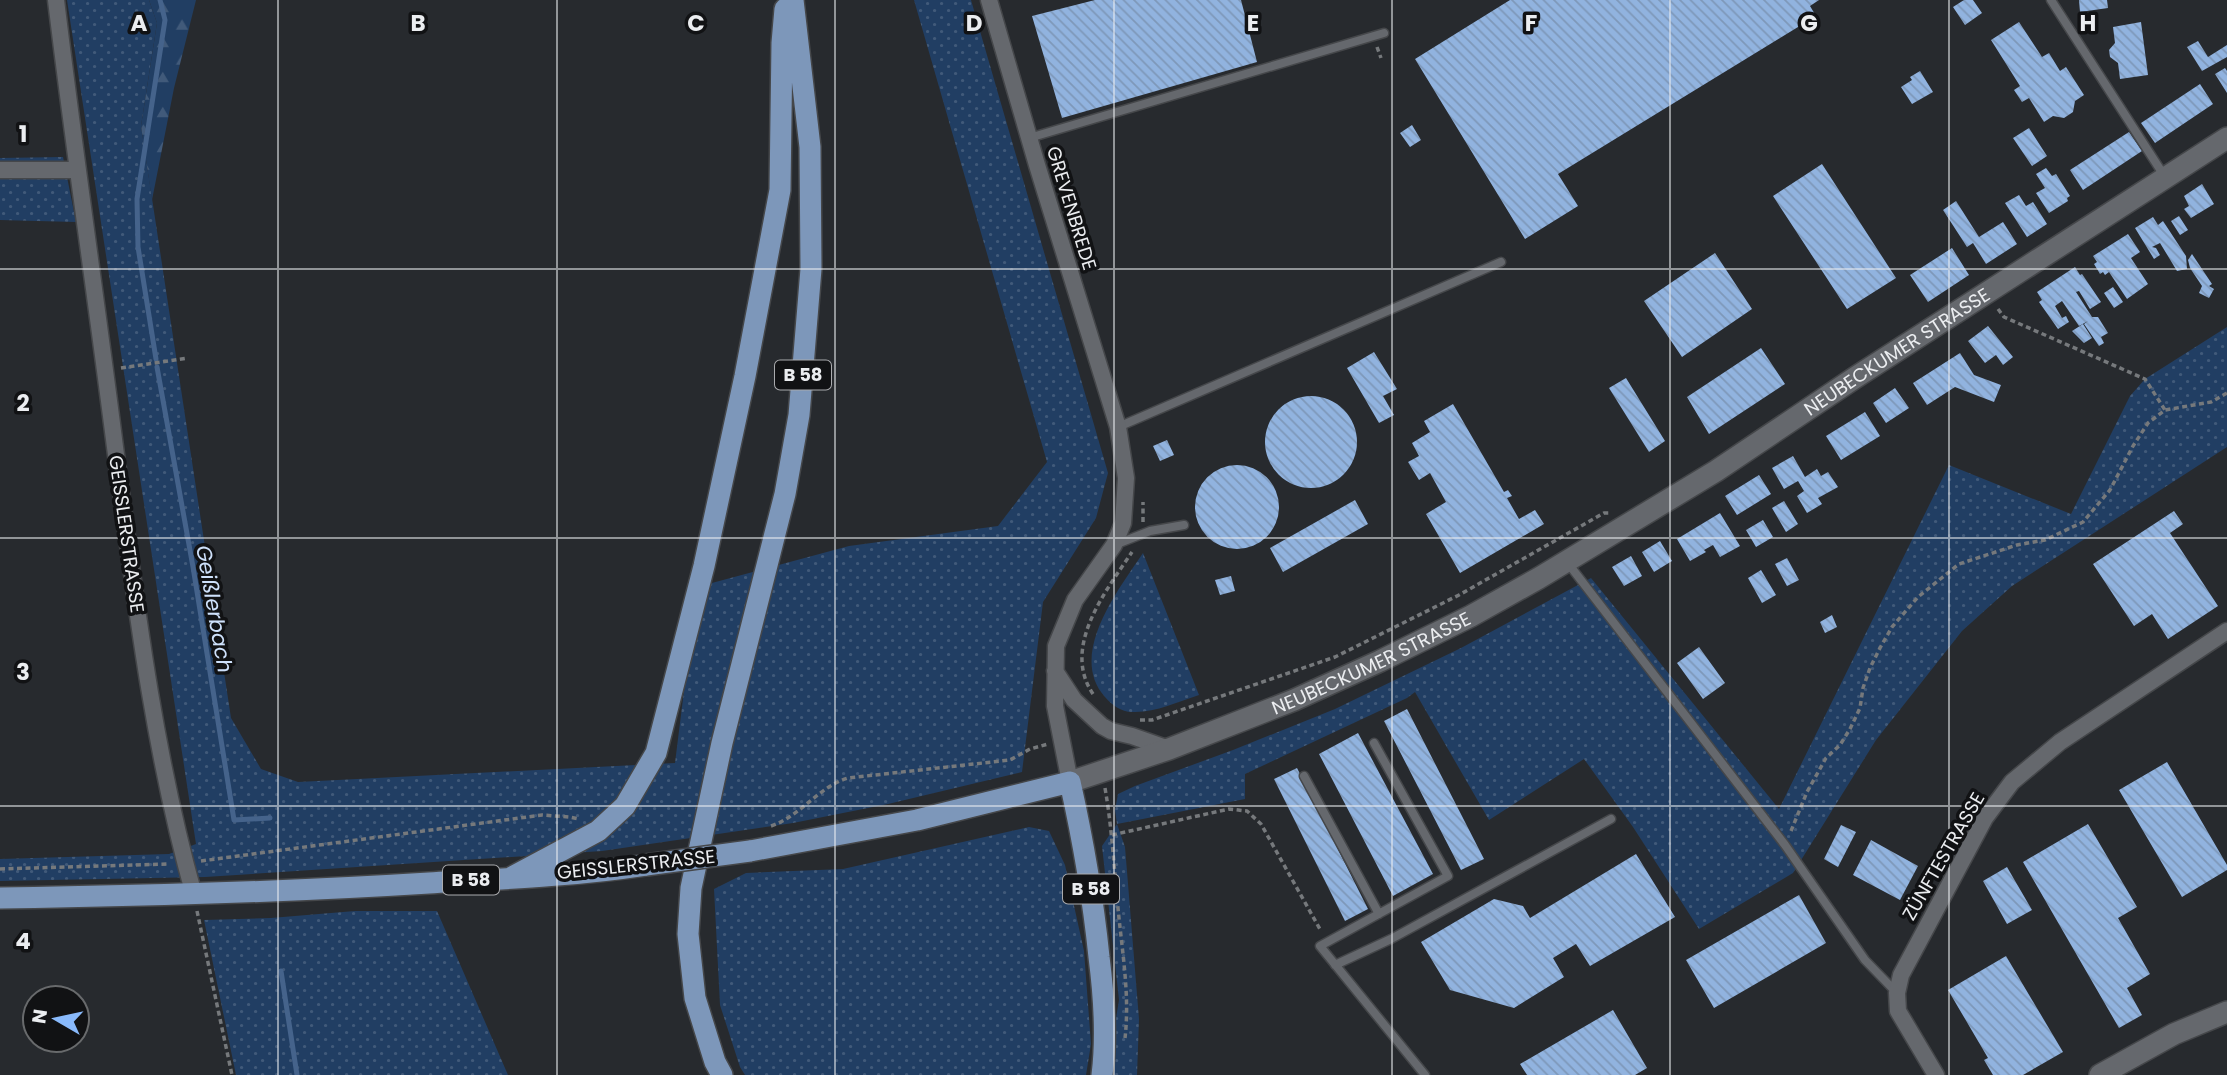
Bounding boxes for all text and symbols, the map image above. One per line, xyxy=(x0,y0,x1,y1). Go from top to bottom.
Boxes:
text: A xyxy=(131,7,148,39)
text: B xyxy=(410,7,426,39)
text: C xyxy=(687,7,705,39)
text: D xyxy=(966,7,982,39)
text: E xyxy=(1247,7,1259,39)
text: F xyxy=(1525,7,1537,39)
text: G xyxy=(1800,7,1818,39)
text: H xyxy=(2080,7,2096,39)
text: 1 xyxy=(19,118,27,150)
street label: GREVENBREDE xyxy=(1040,143,1103,273)
street label: NEUBECKUMER STRASSE xyxy=(1799,281,1995,422)
road number: B 58 xyxy=(775,360,831,390)
text: 2 xyxy=(16,387,30,419)
street label: GEISSLERSTRASSE xyxy=(102,454,151,615)
water label: Geißlerbach xyxy=(189,543,240,675)
street label: NEUBECKUMER STRASSE xyxy=(1268,605,1475,721)
text: 3 xyxy=(16,656,30,688)
street label: ZÜNFTESTRASSE xyxy=(1896,787,1991,925)
street label: GEISSLERSTRASSE xyxy=(556,843,716,886)
road number: B 58 xyxy=(443,866,499,894)
road number: B 58 xyxy=(1063,874,1119,904)
text: 4 xyxy=(15,925,31,957)
north arrow xyxy=(21,984,91,1054)
text: N xyxy=(25,1007,54,1026)

